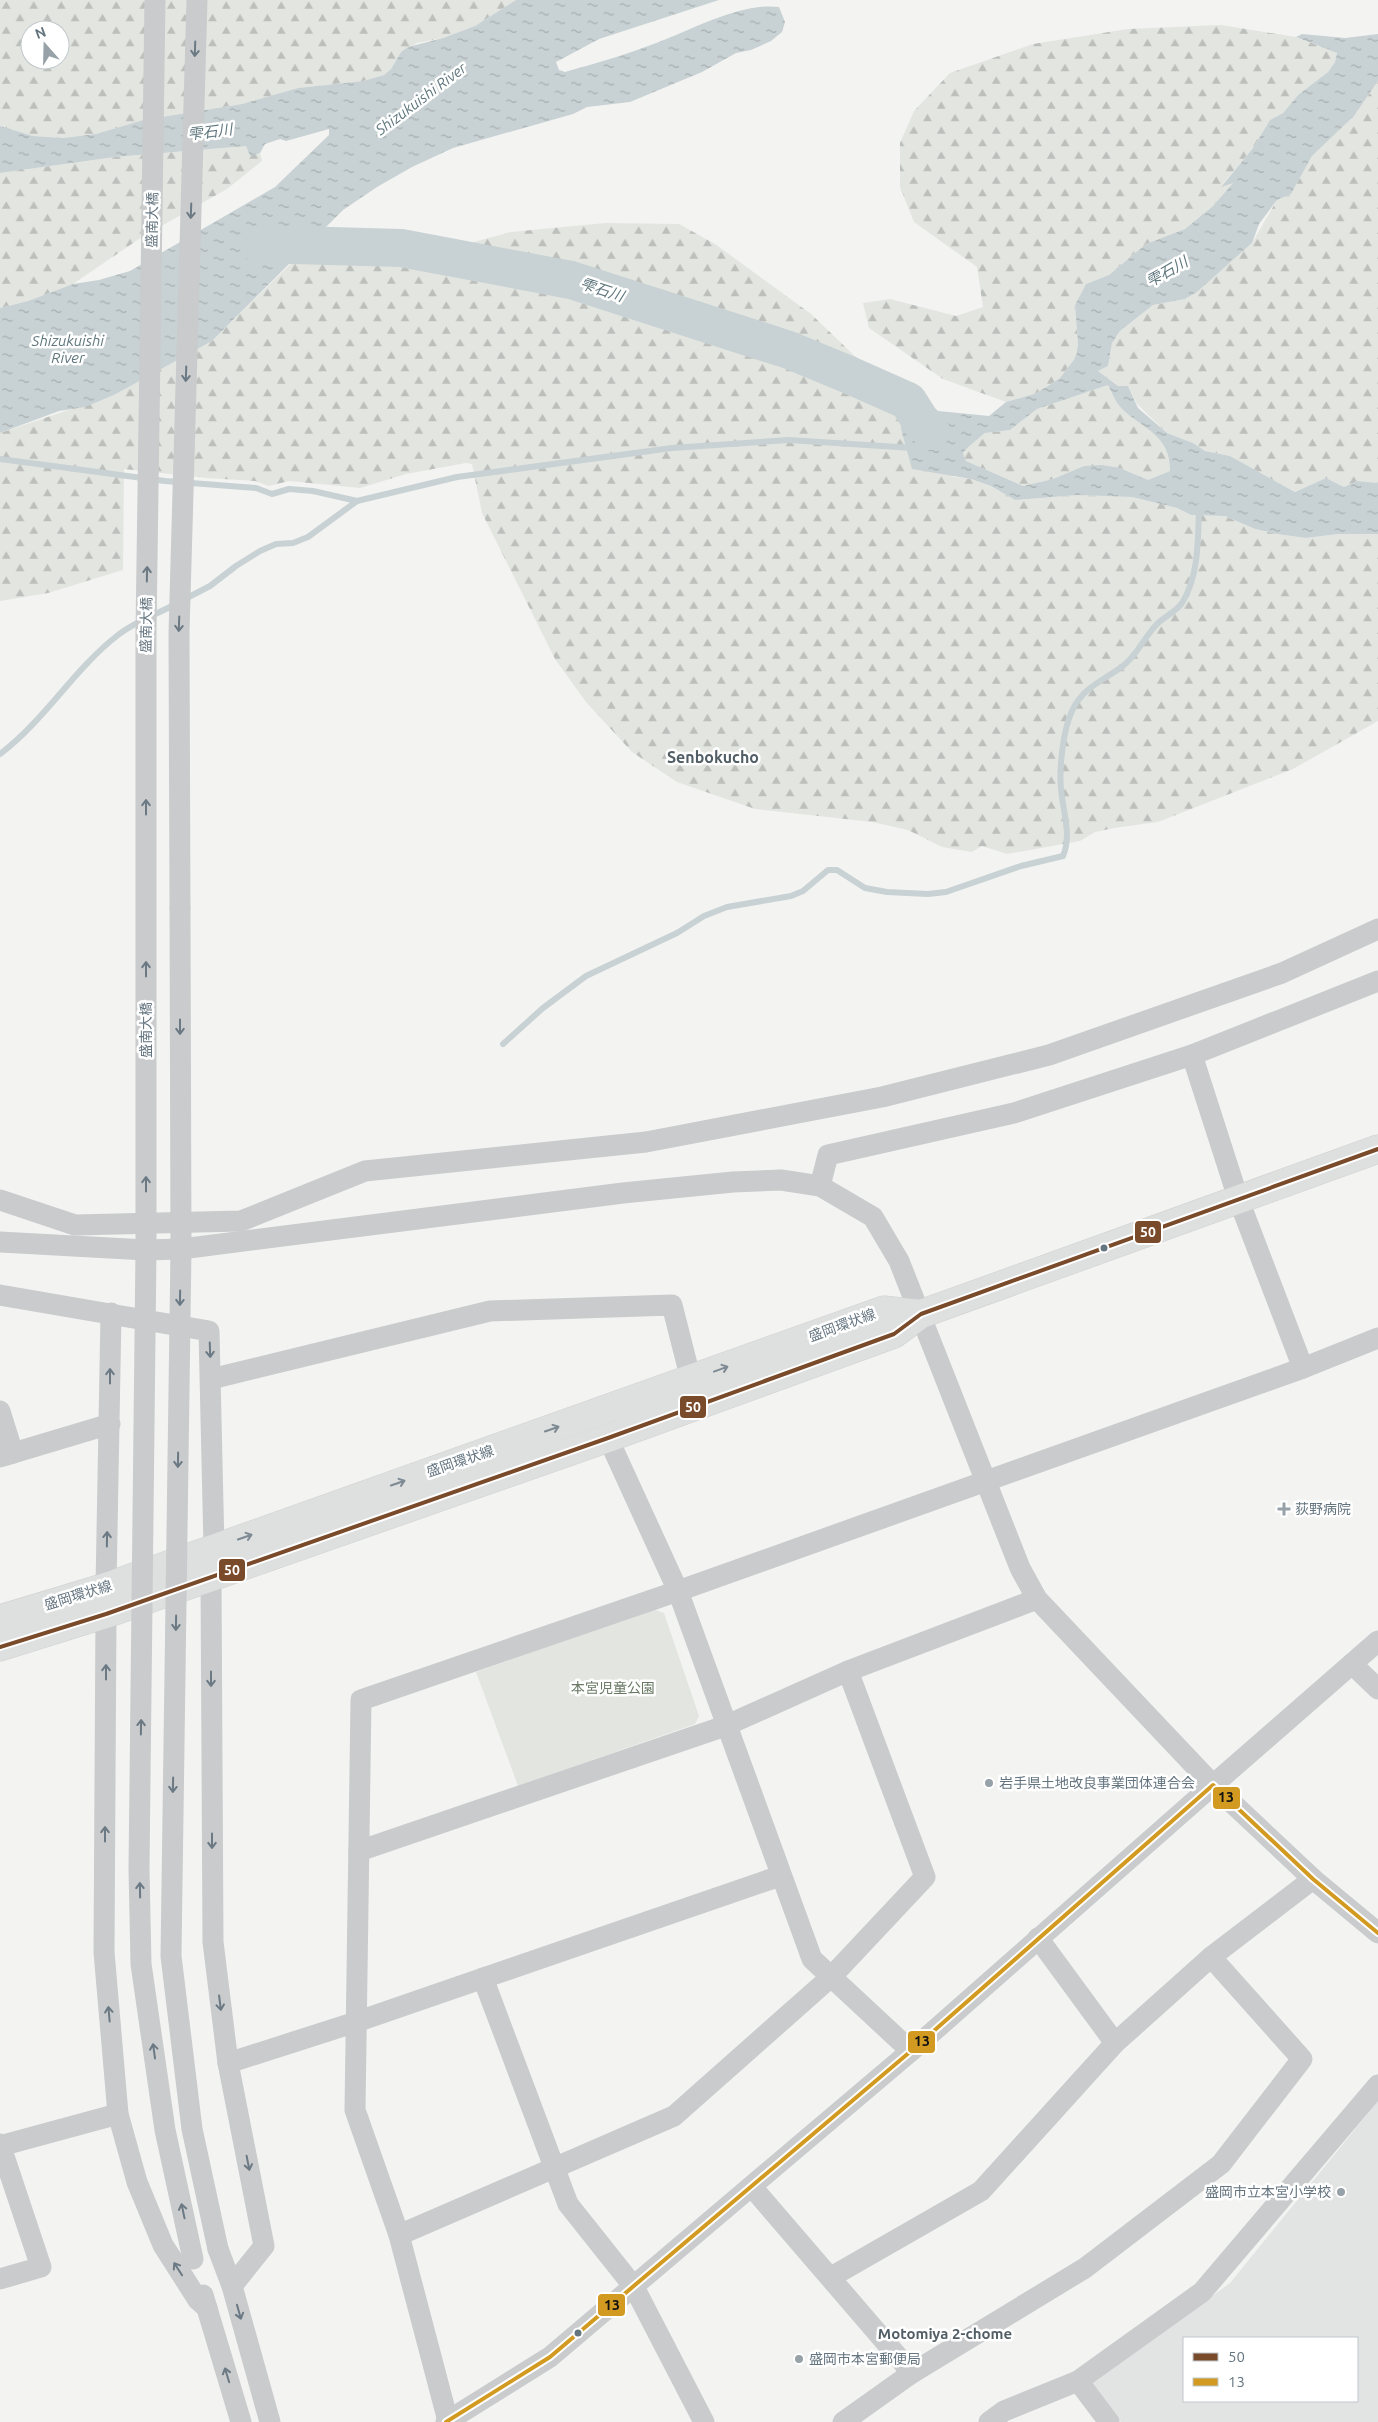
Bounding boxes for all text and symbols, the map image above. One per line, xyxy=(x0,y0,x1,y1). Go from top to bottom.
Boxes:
north arrow xyxy=(20,20,70,70)
text: N xyxy=(33,23,48,42)
one-way arrow xyxy=(191,40,200,56)
water label: Shizukuishi River xyxy=(371,58,470,139)
water label: 雫石川 xyxy=(187,120,235,143)
street label: 盛南大橋 xyxy=(144,192,160,248)
one-way arrow xyxy=(186,202,196,219)
water label: 雫石川 xyxy=(1143,252,1192,290)
water label: 雫石川 xyxy=(578,274,628,305)
water label: Shizukuishi River xyxy=(31,332,105,366)
one-way arrow xyxy=(182,365,191,381)
one-way arrow xyxy=(142,566,151,582)
street label: 盛南大橋 xyxy=(138,597,154,653)
one-way arrow xyxy=(175,615,184,631)
district label: Senbokucho xyxy=(667,748,759,766)
one-way arrow xyxy=(141,799,151,815)
one-way arrow xyxy=(141,961,151,978)
street label: 盛南大橋 xyxy=(138,1002,154,1058)
one-way arrow xyxy=(175,1018,185,1035)
one-way arrow xyxy=(141,1176,151,1192)
line badge: 50 xyxy=(1134,1220,1162,1244)
text: 50 xyxy=(1140,1224,1156,1240)
unlabelled marker xyxy=(1099,1243,1109,1253)
one-way arrow xyxy=(175,1290,185,1306)
street label: 盛岡環状線 xyxy=(806,1306,878,1344)
one-way arrow xyxy=(205,1342,215,1358)
one-way arrow xyxy=(713,1364,729,1373)
one-way arrow xyxy=(105,1368,115,1384)
line badge: 50 xyxy=(679,1395,707,1419)
text: 50 xyxy=(685,1399,701,1415)
one-way arrow xyxy=(543,1424,559,1433)
street label: 盛岡環状線 xyxy=(424,1442,496,1480)
one-way arrow xyxy=(173,1452,183,1468)
one-way arrow xyxy=(390,1478,406,1487)
place label: 荻野病院 xyxy=(1295,1501,1351,1517)
marker: 荻野病院 xyxy=(1277,1502,1291,1516)
one-way arrow xyxy=(102,1531,112,1547)
one-way arrow xyxy=(237,1532,252,1541)
line badge: 50 xyxy=(218,1558,246,1582)
text: 50 xyxy=(224,1562,240,1578)
street label: 盛岡環状線 xyxy=(42,1577,114,1613)
one-way arrow xyxy=(171,1614,181,1631)
one-way arrow xyxy=(101,1664,111,1680)
one-way arrow xyxy=(206,1670,216,1686)
park label: 本宮児童公園 xyxy=(571,1680,655,1696)
one-way arrow xyxy=(136,1720,146,1736)
place label: 岩手県土地改良事業団体連合会 xyxy=(999,1775,1195,1791)
one-way arrow xyxy=(169,1777,178,1793)
marker: 岩手県土地改良事業団体連合会 xyxy=(983,1777,995,1789)
line badge: 13 xyxy=(1212,1786,1241,1810)
text: 13 xyxy=(1218,1789,1234,1805)
one-way arrow xyxy=(100,1826,110,1842)
one-way arrow xyxy=(207,1832,217,1849)
one-way arrow xyxy=(135,1882,145,1898)
one-way arrow xyxy=(215,1995,225,2011)
one-way arrow xyxy=(104,2006,114,2022)
line badge: 13 xyxy=(907,2030,936,2054)
text: 13 xyxy=(914,2033,930,2049)
one-way arrow xyxy=(149,2044,159,2060)
one-way arrow xyxy=(243,2155,253,2171)
place label: 盛岡市立本宮小学校 xyxy=(1205,2184,1331,2200)
marker: 盛岡市立本宮小学校 xyxy=(1335,2186,1347,2198)
one-way arrow xyxy=(177,2204,187,2220)
one-way arrow xyxy=(173,2262,183,2276)
line badge: 13 xyxy=(597,2293,626,2317)
text: 13 xyxy=(604,2297,620,2313)
one-way arrow xyxy=(234,2303,244,2319)
district label: Motomiya 2-chome xyxy=(878,2325,1012,2342)
unlabelled marker xyxy=(573,2328,583,2338)
legend xyxy=(1183,2337,1358,2402)
text: 50 xyxy=(1228,2348,1245,2365)
place label: 盛岡市本宮郵便局 xyxy=(809,2351,921,2367)
marker: 盛岡市本宮郵便局 xyxy=(793,2353,805,2365)
one-way arrow xyxy=(221,2368,231,2384)
text: 13 xyxy=(1228,2373,1245,2390)

